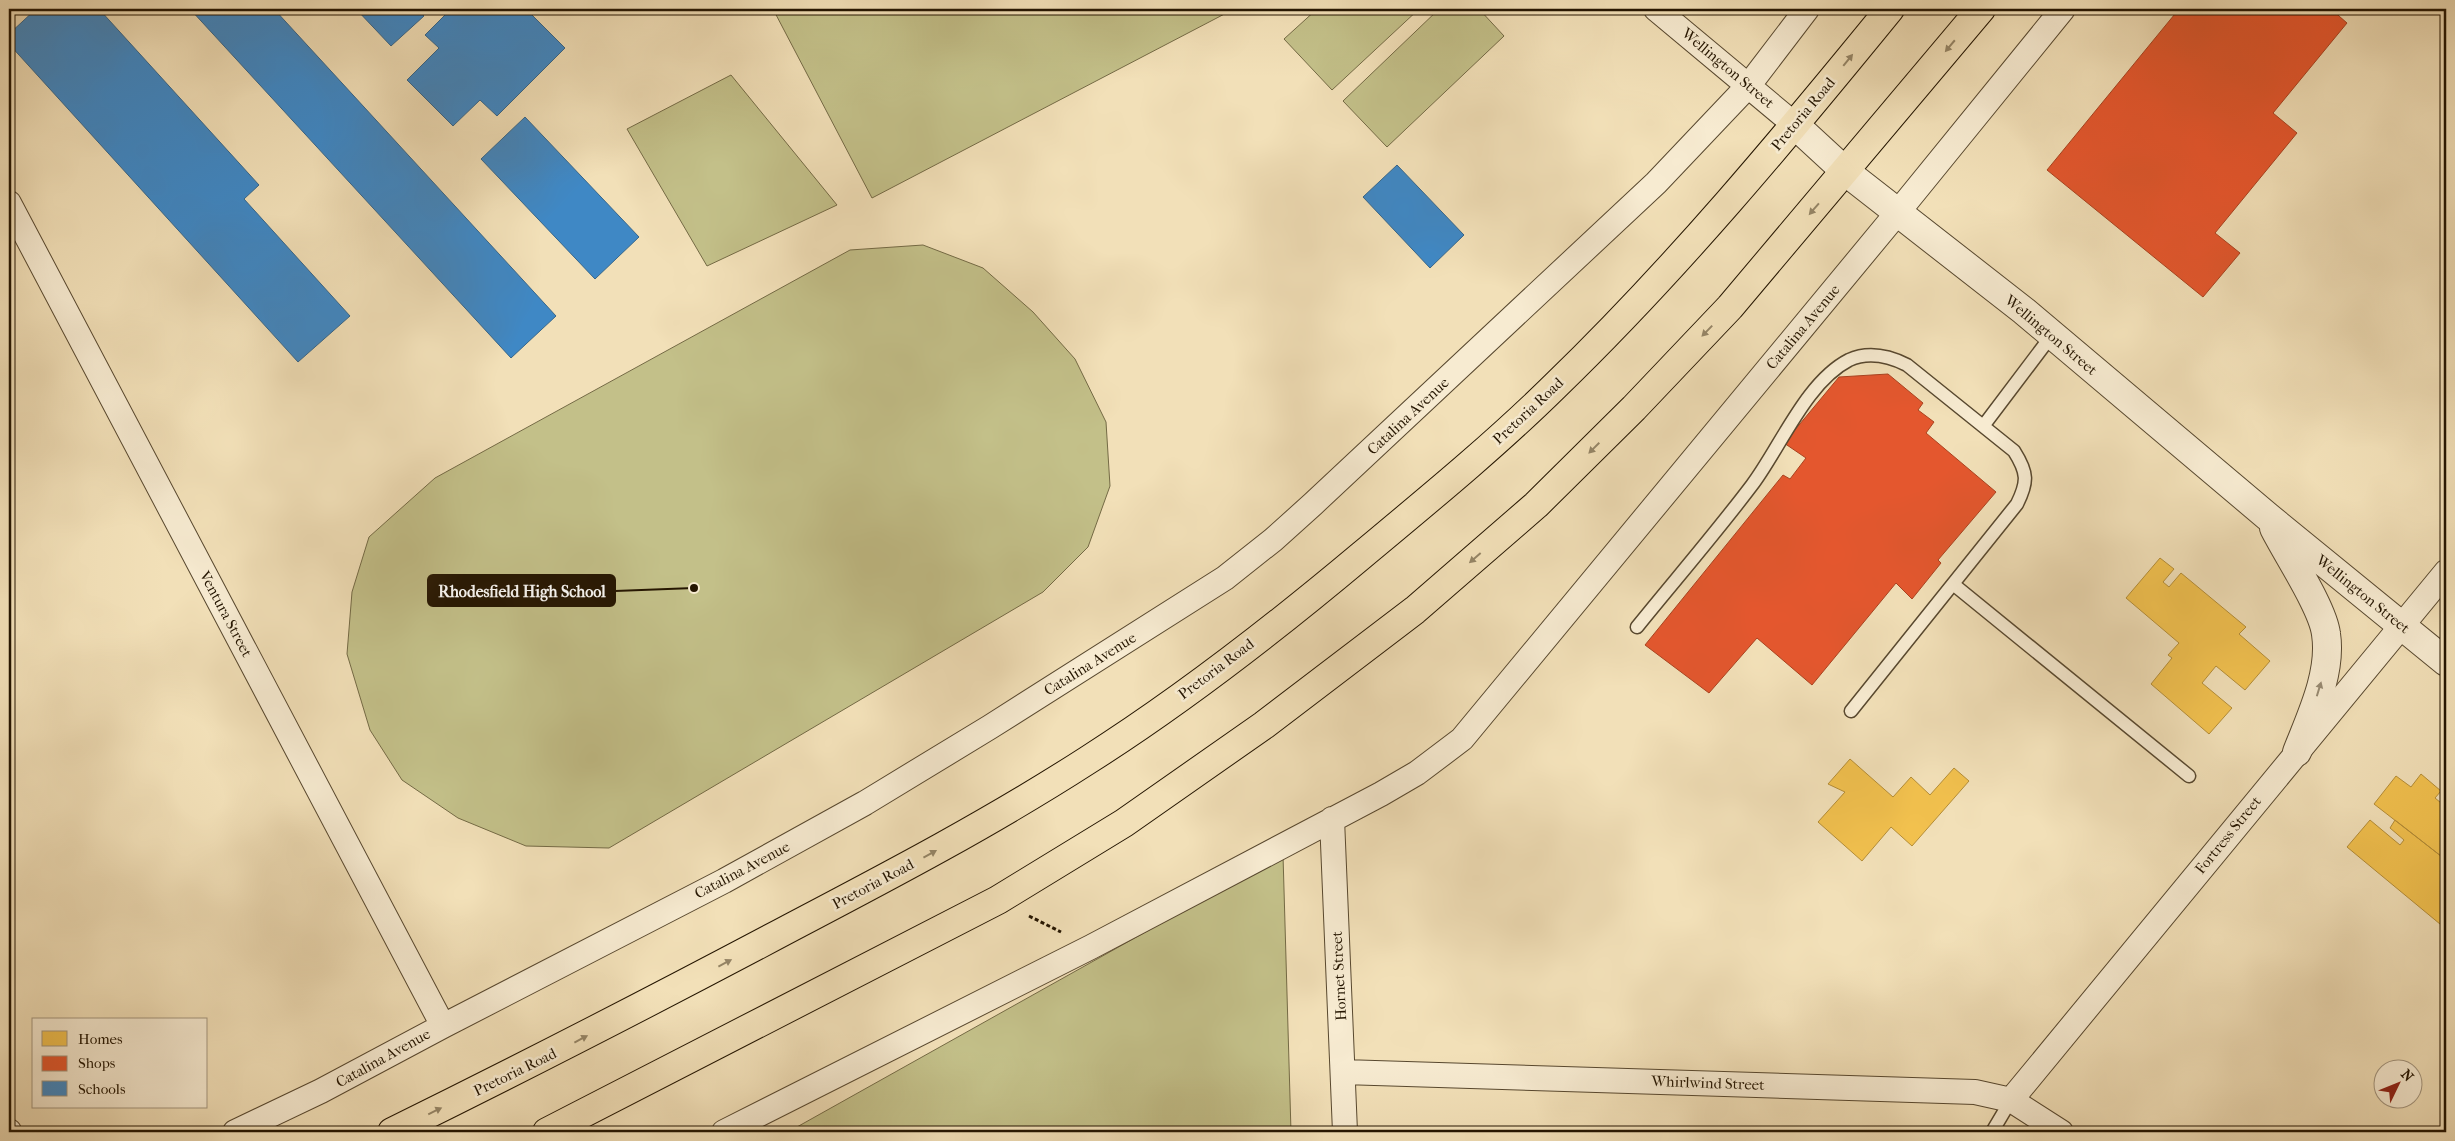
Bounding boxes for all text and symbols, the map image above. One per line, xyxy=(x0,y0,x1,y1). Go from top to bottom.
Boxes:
street label: Wellington Street xyxy=(1677,23,1778,112)
one-way arrow xyxy=(1945,40,1956,53)
one-way arrow xyxy=(1843,54,1854,67)
street label: Pretoria Road xyxy=(1767,73,1839,154)
one-way arrow xyxy=(1808,203,1820,215)
street label: Catalina Avenue xyxy=(1762,280,1844,373)
street label: Wellington Street xyxy=(2000,290,2101,379)
one-way arrow xyxy=(1701,325,1713,337)
street label: Catalina Avenue xyxy=(1363,373,1453,458)
street label: Pretoria Road xyxy=(1489,373,1568,448)
one-way arrow xyxy=(1588,442,1600,454)
street label: Wellington Street xyxy=(2312,550,2414,638)
one-way arrow xyxy=(1468,553,1481,564)
street label: Ventura Street xyxy=(195,567,257,661)
callout: Rhodesfield High School xyxy=(428,575,615,606)
text: Rhodesfield High School xyxy=(438,582,606,602)
street label: Catalina Avenue xyxy=(1041,628,1140,700)
street label: Pretoria Road xyxy=(1175,634,1258,703)
one-way arrow xyxy=(2315,681,2323,696)
street label: Fortress Street xyxy=(2191,792,2265,878)
street label: Catalina Avenue xyxy=(691,837,793,903)
one-way arrow xyxy=(923,850,937,858)
street label: Pretoria Road xyxy=(829,855,918,913)
street label: Hornet Street xyxy=(1328,930,1350,1021)
one-way arrow xyxy=(717,959,732,967)
legend xyxy=(32,1018,208,1108)
street label: Catalina Avenue xyxy=(333,1024,434,1091)
text: Homes xyxy=(78,1030,123,1048)
one-way arrow xyxy=(574,1035,588,1043)
street label: Pretoria Road xyxy=(471,1044,560,1100)
text: Shops xyxy=(78,1054,116,1072)
north arrow xyxy=(2372,1058,2422,1108)
text: N xyxy=(2397,1066,2417,1085)
street label: Whirlwind Street xyxy=(1650,1072,1765,1094)
text: Schools xyxy=(78,1080,126,1098)
one-way arrow xyxy=(428,1107,442,1115)

